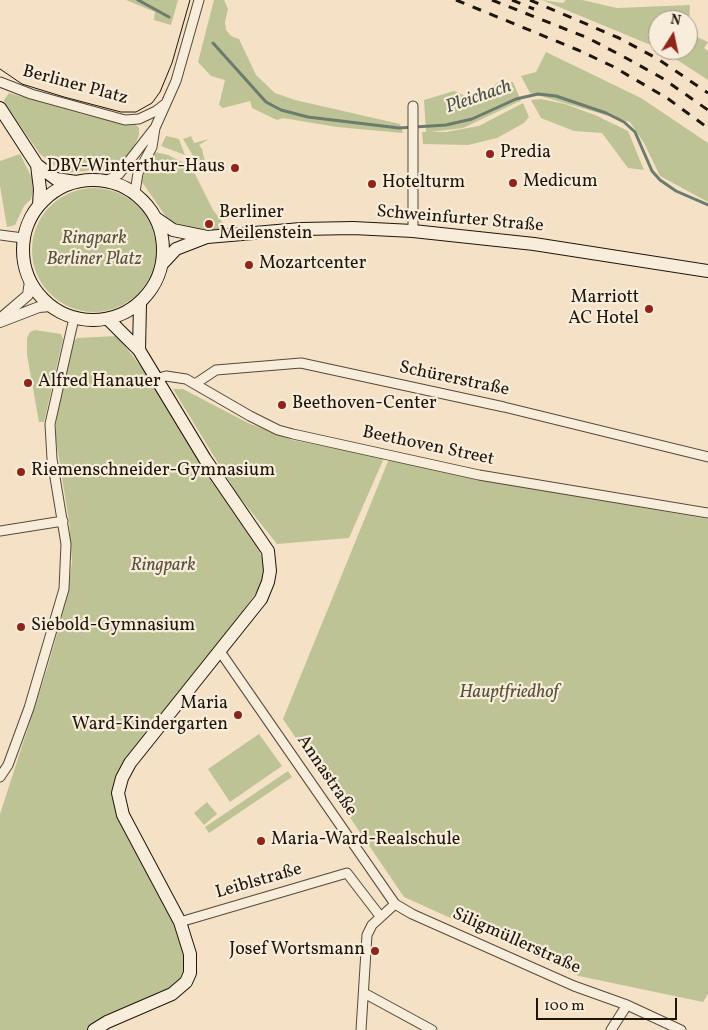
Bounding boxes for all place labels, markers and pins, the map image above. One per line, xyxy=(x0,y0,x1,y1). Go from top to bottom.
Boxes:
place label: Predia xyxy=(500,143,551,165)
marker: Predia xyxy=(484,148,496,160)
place label: DBV-Winterthur-Haus xyxy=(47,157,225,179)
marker: DBV-Winterthur-Haus xyxy=(229,162,241,174)
place label: Medicum xyxy=(523,172,598,194)
place label: Hotelturm xyxy=(382,173,465,195)
marker: Medicum xyxy=(507,177,519,189)
marker: Hotelturm xyxy=(366,178,378,190)
place label: Berliner Meilenstein xyxy=(219,203,313,245)
marker: Berliner Meilenstein xyxy=(203,218,215,230)
place label: Mozartcenter xyxy=(259,254,366,276)
marker: Mozartcenter xyxy=(243,259,255,271)
place label: Marriott AC Hotel xyxy=(568,288,639,330)
marker: Marriott AC Hotel xyxy=(643,303,655,315)
place label: Alfred Hanauer xyxy=(38,372,160,394)
marker: Alfred Hanauer xyxy=(22,377,34,389)
place label: Beethoven-Center xyxy=(292,394,436,416)
marker: Beethoven-Center xyxy=(276,399,288,411)
place label: Riemenschneider-Gymnasium xyxy=(31,461,275,483)
marker: Riemenschneider-Gymnasium xyxy=(15,466,27,478)
place label: Siebold-Gymnasium xyxy=(31,616,195,638)
marker: Siebold-Gymnasium xyxy=(15,621,27,633)
place label: Maria Ward-Kindergarten xyxy=(72,694,228,736)
marker: Maria Ward-Kindergarten xyxy=(232,709,244,721)
place label: Maria-Ward-Realschule xyxy=(271,830,460,852)
marker: Maria-Ward-Realschule xyxy=(255,835,267,847)
place label: Josef Wortsmann xyxy=(229,940,365,962)
marker: Josef Wortsmann xyxy=(369,945,381,957)

